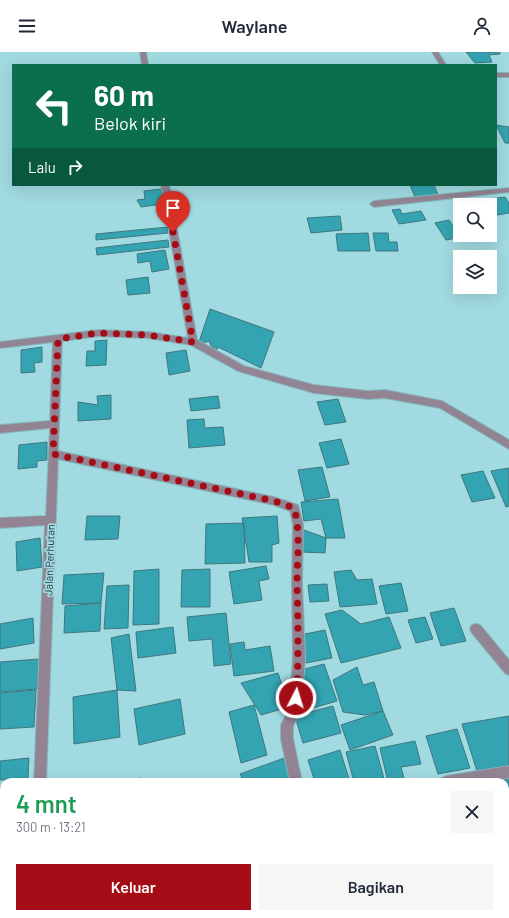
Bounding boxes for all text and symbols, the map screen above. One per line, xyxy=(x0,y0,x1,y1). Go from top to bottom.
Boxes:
icon: menu xyxy=(16,15,38,37)
text: Waylane xyxy=(222,15,287,37)
icon: person xyxy=(471,15,493,37)
text: 60 m xyxy=(94,78,154,112)
icon: left xyxy=(28,80,80,132)
text: Belok kiri xyxy=(94,112,166,134)
icon: right xyxy=(64,156,86,178)
text: Lalu xyxy=(28,158,56,176)
pin xyxy=(156,191,190,232)
icon: arrive xyxy=(162,197,184,219)
map controls xyxy=(453,198,497,294)
button: search xyxy=(453,198,497,242)
button: layers xyxy=(453,250,497,294)
street label: Jalan Perhutan xyxy=(41,524,57,596)
position arrow xyxy=(275,677,317,719)
text: 4 mnt xyxy=(16,789,77,818)
button: close xyxy=(451,791,493,833)
text: 300 m · 13:21 xyxy=(16,819,86,835)
button: Keluar xyxy=(16,864,251,910)
button: Bagikan xyxy=(259,864,493,910)

